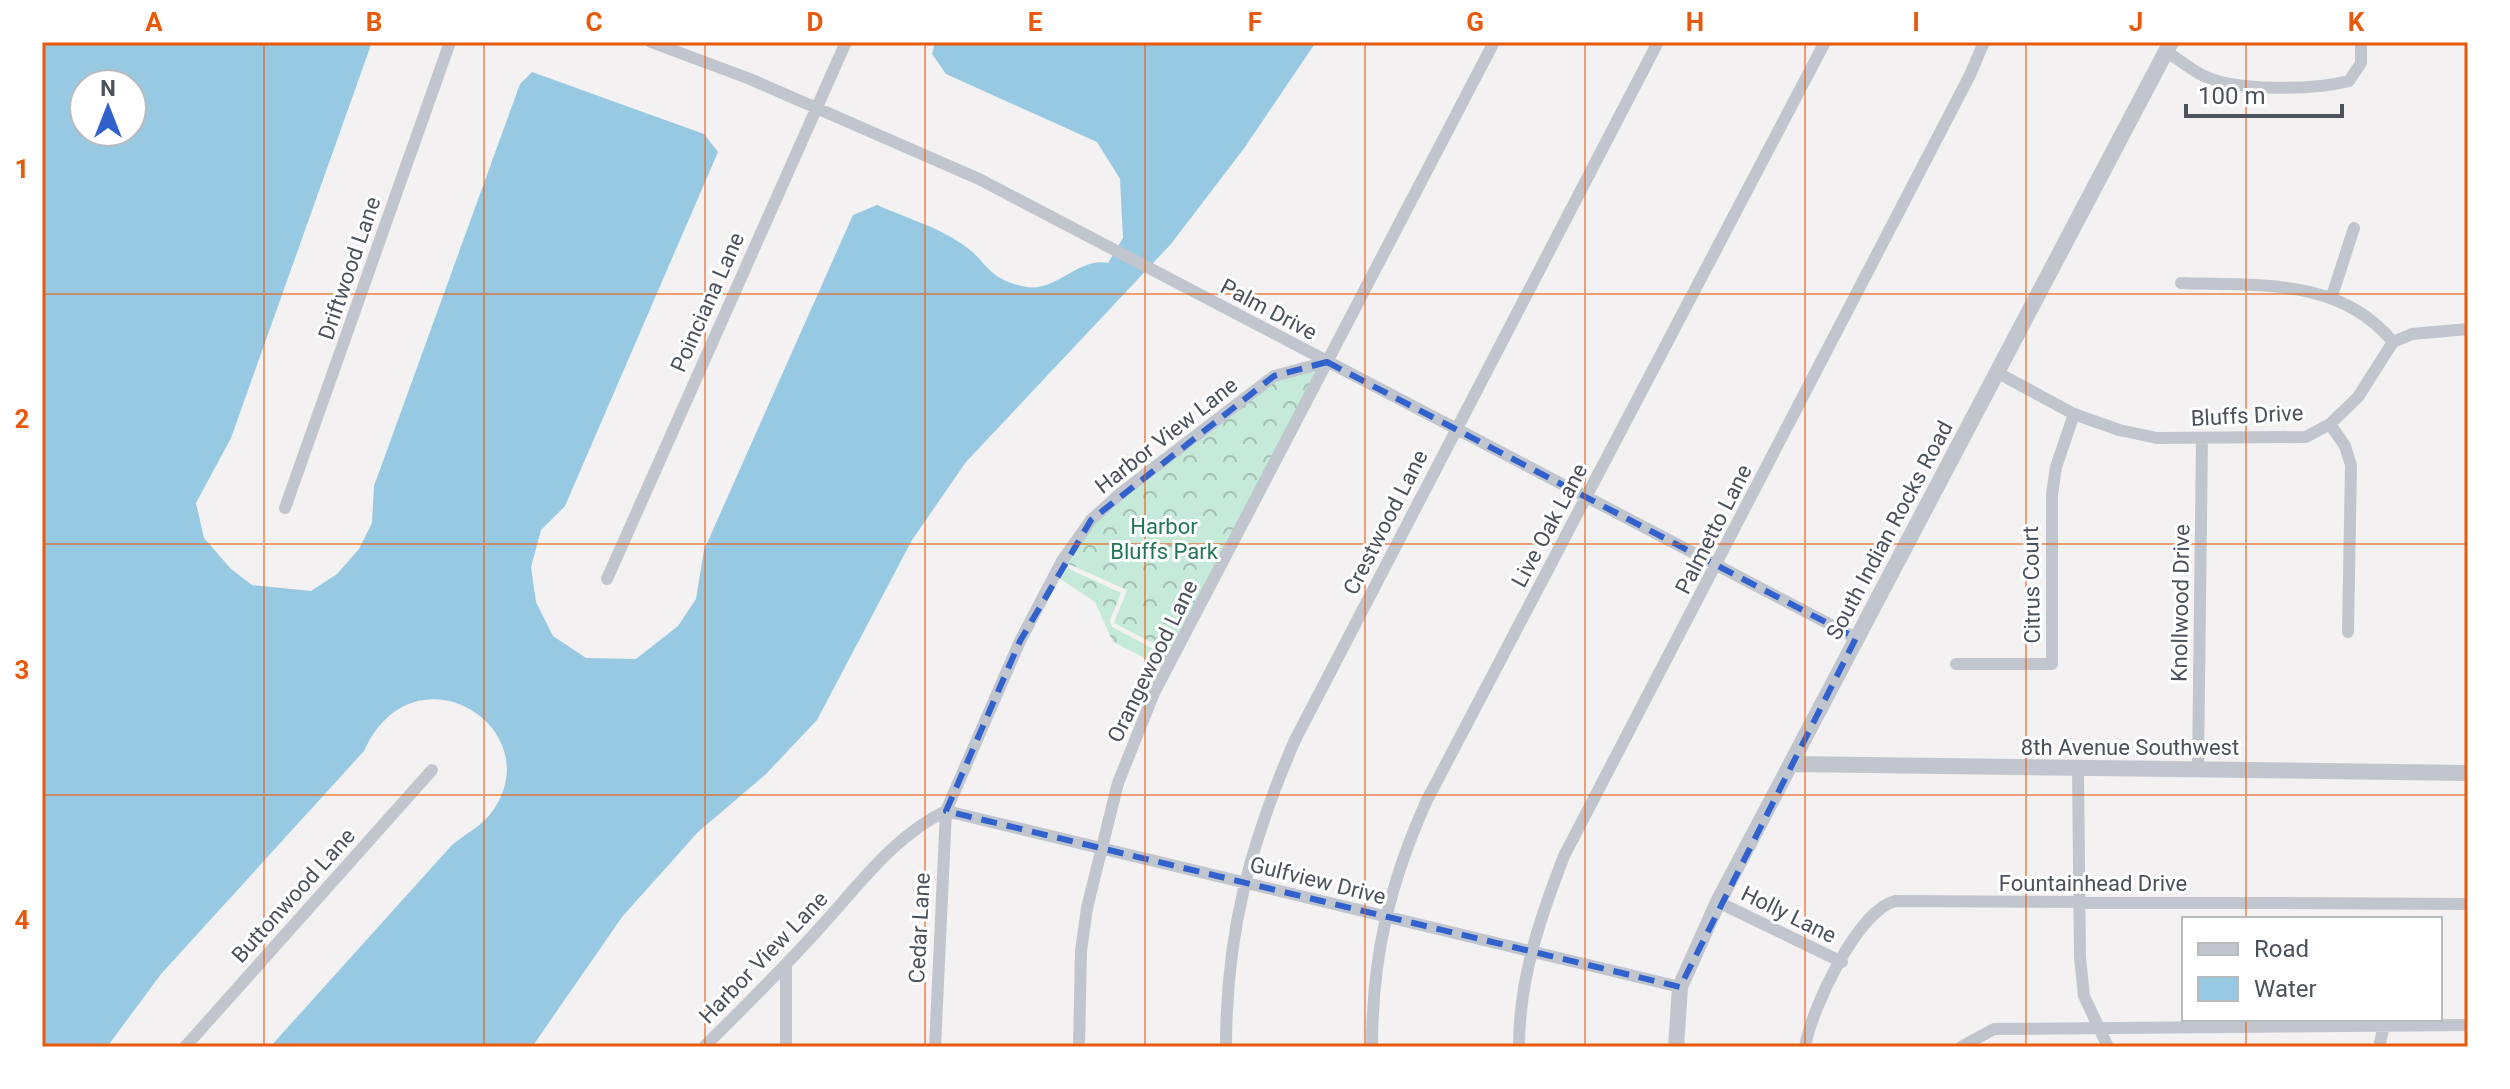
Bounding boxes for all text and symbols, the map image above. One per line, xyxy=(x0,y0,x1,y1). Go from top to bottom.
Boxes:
text: A xyxy=(145,7,163,37)
text: B xyxy=(366,7,382,37)
text: C xyxy=(585,7,603,37)
text: D xyxy=(807,7,823,37)
text: E xyxy=(1028,7,1043,37)
text: F xyxy=(1248,7,1262,37)
text: G xyxy=(1466,7,1484,37)
text: H xyxy=(1686,7,1704,37)
text: I xyxy=(1912,7,1920,37)
text: J xyxy=(2129,7,2143,37)
text: K xyxy=(2348,7,2365,37)
north arrow xyxy=(68,68,148,148)
scale bar xyxy=(2186,68,2342,118)
text: N xyxy=(100,76,116,101)
text: 100 m xyxy=(2198,82,2265,110)
text: 1 xyxy=(15,154,29,184)
street label: Driftwood Lane xyxy=(313,194,386,343)
street label: Poinciana Lane xyxy=(666,229,749,376)
street label: Palm Drive xyxy=(1216,274,1321,345)
street label: Harbor View Lane xyxy=(1090,372,1242,499)
street label: Bluffs Drive xyxy=(2190,400,2304,431)
text: 2 xyxy=(15,404,29,434)
street label: South Indian Rocks Road xyxy=(1821,417,1958,644)
street label: Crestwood Lane xyxy=(1338,446,1433,599)
street label: Live Oak Lane xyxy=(1506,459,1592,591)
street label: Palmetto Lane xyxy=(1670,460,1757,598)
park label: Harbor Bluffs Park xyxy=(1110,514,1219,564)
street label: Knollwood Drive xyxy=(2167,524,2194,682)
street label: Citrus Court xyxy=(2018,526,2045,644)
street label: Orangewood Lane xyxy=(1102,576,1203,746)
text: 3 xyxy=(15,655,29,685)
street label: 8th Avenue Southwest xyxy=(2021,735,2239,760)
street label: Buttonwood Lane xyxy=(227,823,360,968)
street label: Gulfview Drive xyxy=(1247,852,1388,909)
street label: Fountainhead Drive xyxy=(1999,871,2187,896)
street label: Cedar Lane xyxy=(904,872,935,984)
street label: Holly Lane xyxy=(1737,881,1840,948)
street label: Harbor View Lane xyxy=(694,886,833,1028)
text: 4 xyxy=(15,905,30,935)
legend xyxy=(2182,917,2442,1021)
text: Road xyxy=(2254,935,2309,963)
text: Water xyxy=(2254,975,2317,1003)

